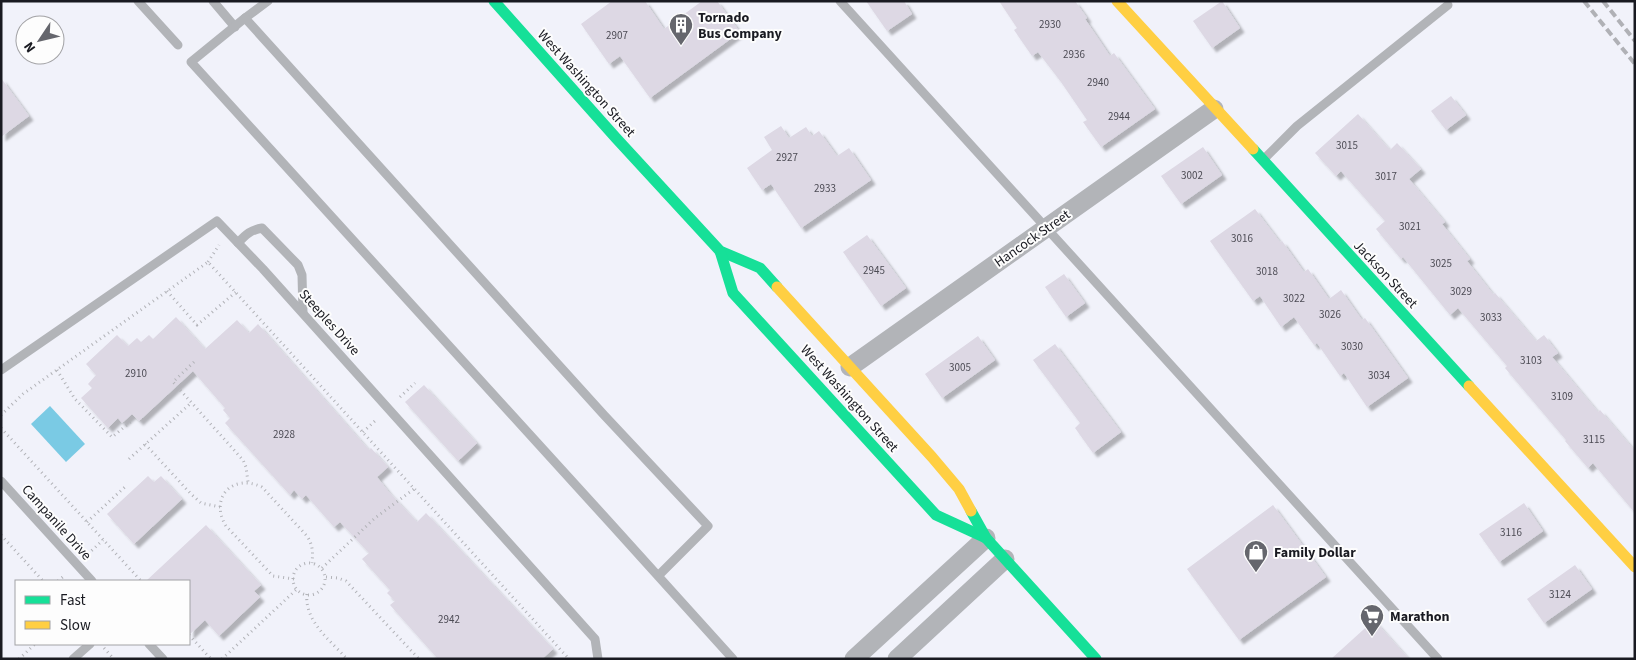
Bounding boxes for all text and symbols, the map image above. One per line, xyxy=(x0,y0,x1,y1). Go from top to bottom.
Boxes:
place label: Tornado Bus Company xyxy=(698,8,783,44)
building icon: Tornado Bus Company xyxy=(668,12,694,46)
north arrow xyxy=(15,15,65,65)
house number: 2930 xyxy=(1039,17,1061,32)
street label: West Washington Street xyxy=(533,26,640,142)
house number: 2907 xyxy=(606,28,628,43)
text: N xyxy=(19,37,41,56)
house number: 2936 xyxy=(1063,47,1085,62)
house number: 2940 xyxy=(1087,75,1109,90)
house number: 2944 xyxy=(1108,109,1130,124)
house number: 3015 xyxy=(1336,138,1358,153)
house number: 2927 xyxy=(776,150,798,165)
house number: 3002 xyxy=(1181,168,1203,183)
house number: 3017 xyxy=(1375,169,1397,184)
house number: 2933 xyxy=(814,181,836,196)
street label: Hancock Street xyxy=(991,205,1075,272)
house number: 3021 xyxy=(1399,219,1421,234)
house number: 3016 xyxy=(1231,231,1253,246)
street label: Jackson Street xyxy=(1349,236,1422,313)
house number: 3025 xyxy=(1430,256,1452,271)
house number: 2945 xyxy=(863,263,885,278)
house number: 3018 xyxy=(1256,264,1278,279)
house number: 3029 xyxy=(1450,284,1472,299)
street label: Steeples Drive xyxy=(294,285,364,360)
house number: 3022 xyxy=(1283,291,1305,306)
house number: 3026 xyxy=(1319,307,1341,322)
house number: 3033 xyxy=(1480,310,1502,325)
house number: 3030 xyxy=(1341,339,1363,354)
street label: West Washington Street xyxy=(796,341,903,457)
house number: 3103 xyxy=(1520,353,1542,368)
house number: 3005 xyxy=(949,360,971,375)
house number: 2910 xyxy=(125,366,147,381)
house number: 3034 xyxy=(1368,368,1390,383)
house number: 3109 xyxy=(1551,389,1573,404)
house number: 2928 xyxy=(273,427,295,442)
house number: 3115 xyxy=(1583,432,1605,447)
street label: Campanile Drive xyxy=(17,480,96,565)
house number: 3116 xyxy=(1500,525,1522,540)
shop icon: Family Dollar xyxy=(1243,539,1269,573)
place label: Family Dollar xyxy=(1274,543,1356,563)
legend xyxy=(15,580,190,645)
house number: 3124 xyxy=(1549,587,1571,602)
text: Fast xyxy=(60,590,86,611)
supermarket icon: Marathon xyxy=(1359,603,1385,637)
place label: Marathon xyxy=(1390,607,1449,627)
house number: 2942 xyxy=(438,612,460,627)
text: Slow xyxy=(60,615,91,636)

